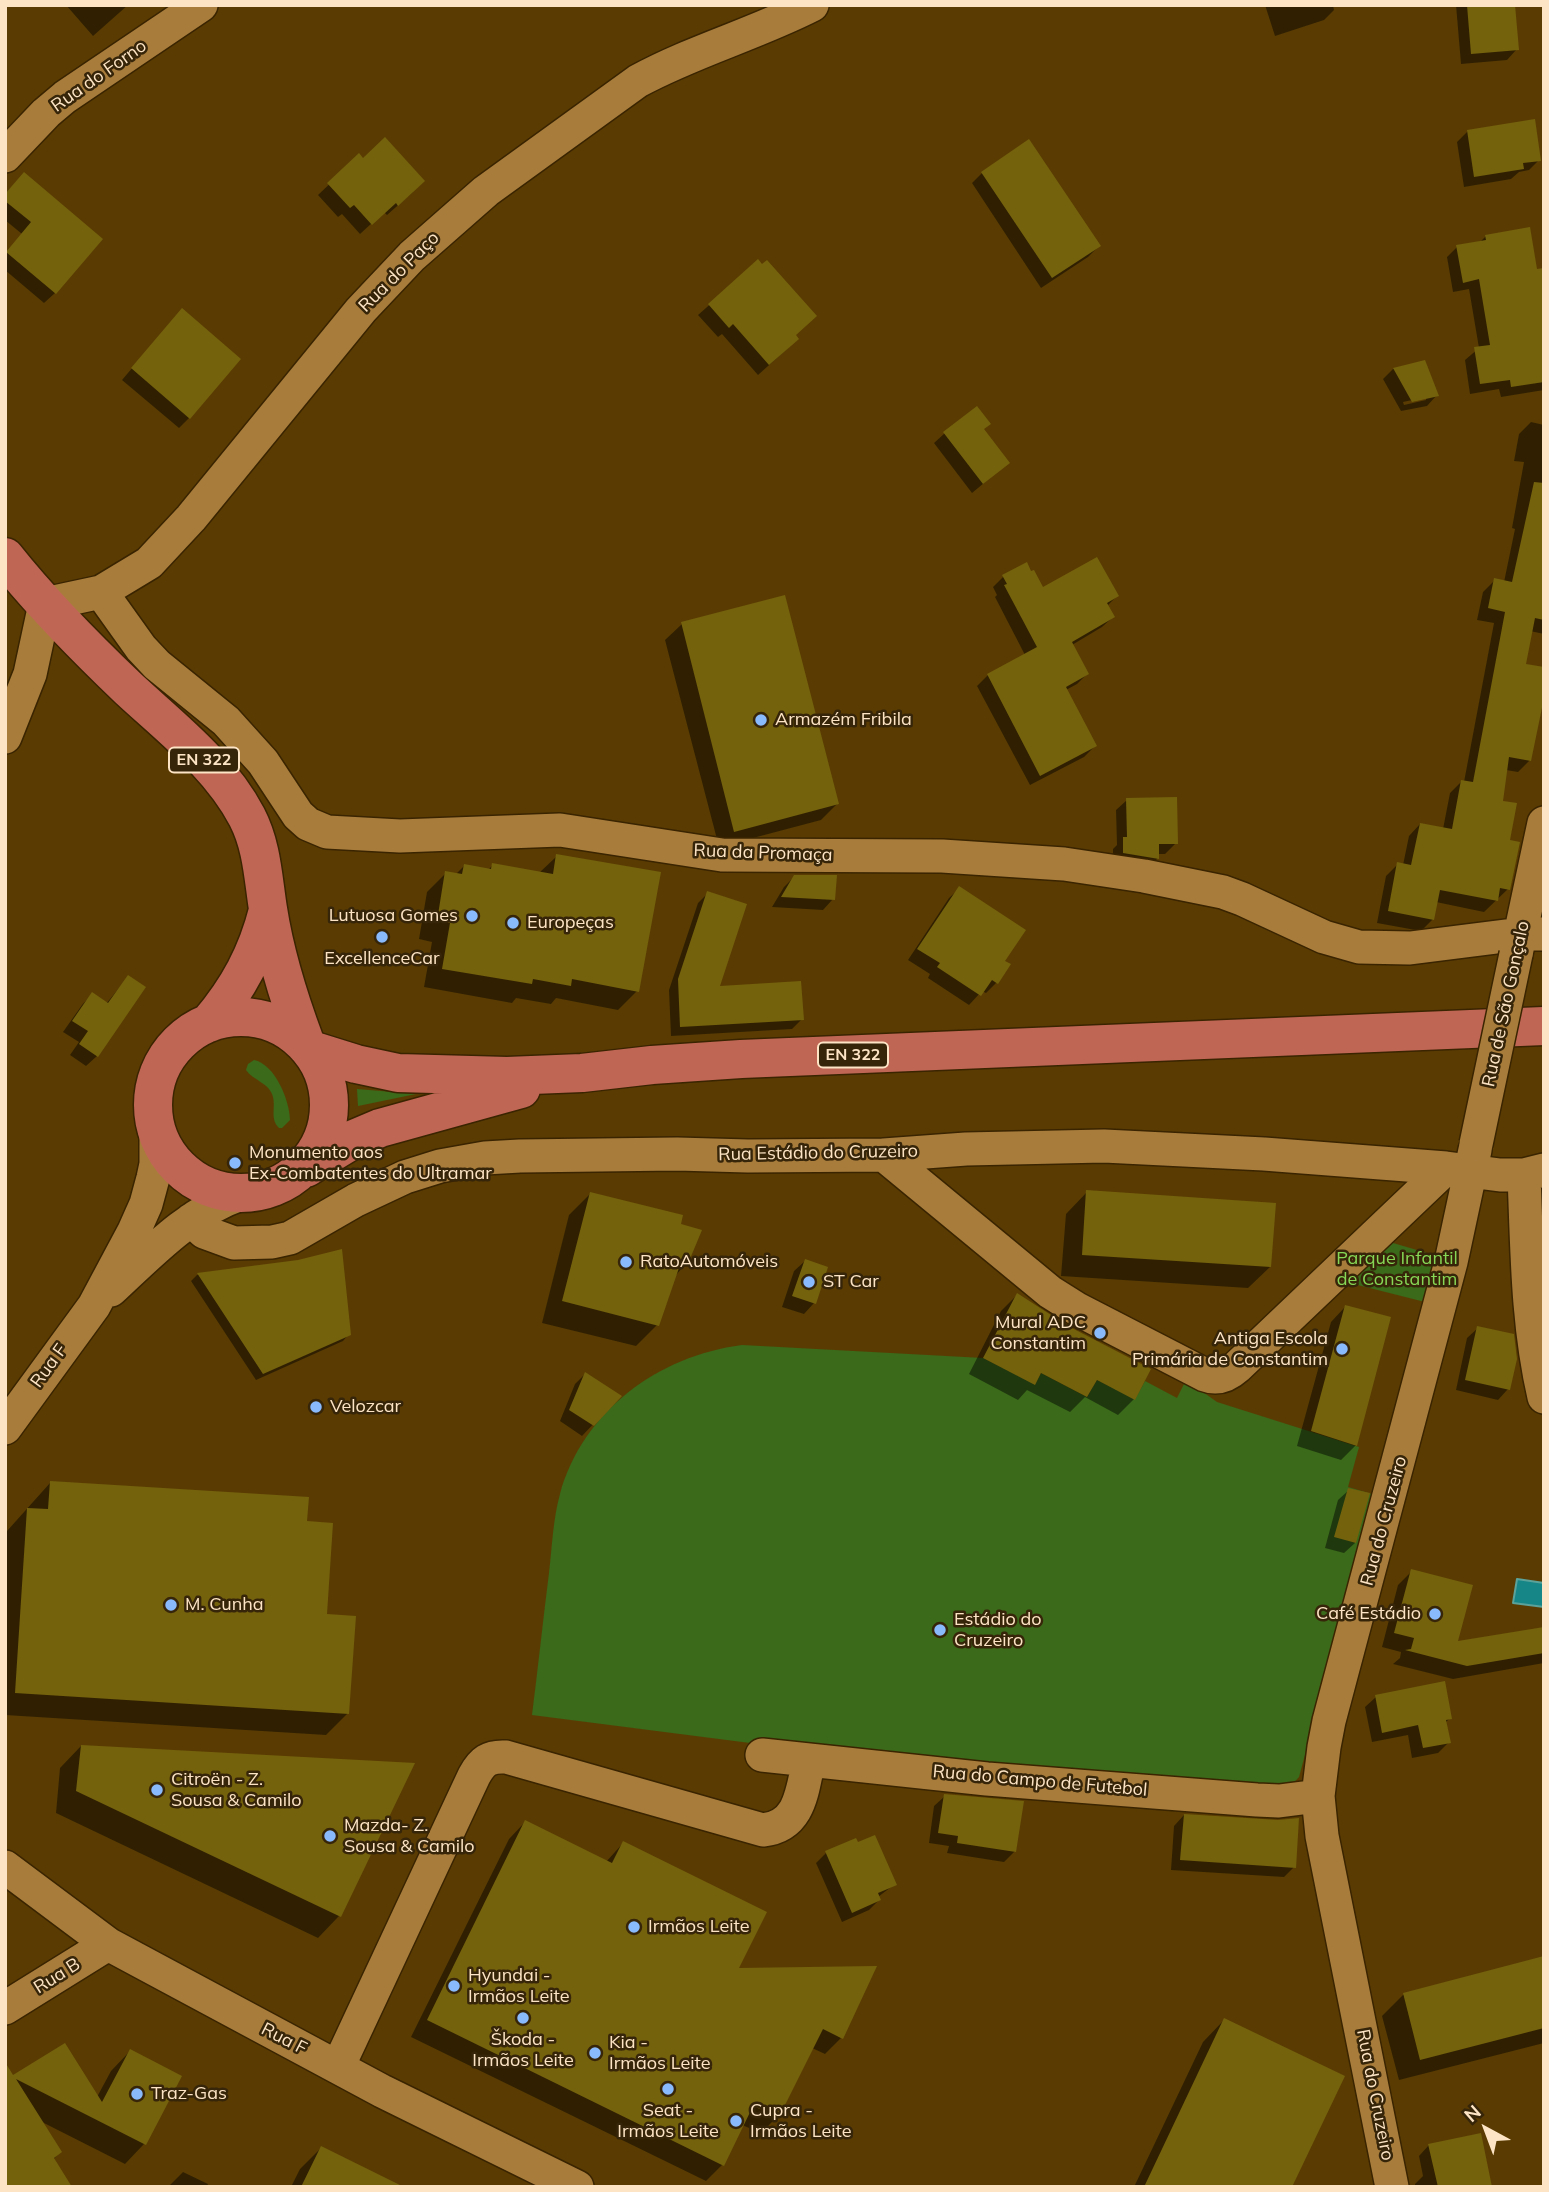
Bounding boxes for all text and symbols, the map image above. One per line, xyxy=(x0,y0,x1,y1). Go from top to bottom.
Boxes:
street label: Rua do Forno xyxy=(47,35,151,117)
street label: Rua do Paço xyxy=(354,227,444,317)
place label: Armazém Fribila xyxy=(775,709,912,731)
marker: Armazém Fribila xyxy=(753,712,769,728)
road number: EN 322 xyxy=(169,748,239,772)
street label: Rua da Promaça xyxy=(693,840,833,866)
place label: Lutuosa Gomes xyxy=(329,905,458,927)
marker: Lutuosa Gomes xyxy=(464,908,480,924)
place label: Europeças xyxy=(527,912,614,934)
marker: Europeças xyxy=(505,915,521,931)
street label: Rua de São Gonçalo xyxy=(1478,919,1534,1089)
marker: ExcellenceCar xyxy=(374,929,390,945)
place label: ExcellenceCar xyxy=(324,948,440,970)
road number: EN 322 xyxy=(818,1042,888,1068)
street label: Rua Estádio do Cruzeiro xyxy=(718,1140,918,1166)
place label: Monumento aos Ex-Combatentes do Ultramar xyxy=(249,1142,492,1184)
marker: Monumento aos Ex-Combatentes do Ultramar xyxy=(227,1155,243,1171)
park label: Parque Infantil de Constantim xyxy=(1336,1248,1458,1290)
place label: RatoAutomóveis xyxy=(640,1251,778,1273)
marker: RatoAutomóveis xyxy=(618,1254,634,1270)
place label: ST Car xyxy=(823,1271,879,1293)
marker: ST Car xyxy=(801,1274,817,1290)
place label: Mural ADC Constantim xyxy=(991,1312,1086,1354)
marker: Mural ADC Constantim xyxy=(1092,1325,1108,1341)
place label: Antiga Escola Primária de Constantim xyxy=(1132,1328,1328,1370)
street label: Rua F xyxy=(26,1340,72,1392)
marker: Antiga Escola Primária de Constantim xyxy=(1334,1341,1350,1357)
place label: Velozcar xyxy=(330,1396,401,1418)
marker: Velozcar xyxy=(308,1399,324,1415)
street label: Rua do Cruzeiro xyxy=(1356,1454,1412,1588)
place label: M. Cunha xyxy=(185,1594,264,1616)
marker: M. Cunha xyxy=(163,1597,179,1613)
place label: Café Estádio xyxy=(1316,1603,1421,1625)
marker: Café Estádio xyxy=(1427,1606,1443,1622)
place label: Estádio do Cruzeiro xyxy=(954,1609,1042,1652)
marker: Estádio do Cruzeiro xyxy=(932,1622,948,1638)
street label: Rua do Campo de Futebol xyxy=(932,1761,1148,1801)
place label: Citroën - Z. Sousa & Camilo xyxy=(171,1769,302,1812)
marker: Citroën - Z. Sousa & Camilo xyxy=(149,1782,165,1798)
place label: Mazda- Z. Sousa & Camilo xyxy=(344,1815,475,1857)
marker: Mazda- Z. Sousa & Camilo xyxy=(322,1828,338,1844)
place label: Irmãos Leite xyxy=(648,1916,750,1938)
marker: Irmãos Leite xyxy=(626,1919,642,1935)
street label: Rua B xyxy=(30,1953,84,1999)
place label: Hyundai - Irmãos Leite xyxy=(468,1965,570,2008)
marker: Hyundai - Irmãos Leite xyxy=(446,1978,462,1994)
marker: Škoda - Irmãos Leite xyxy=(515,2010,531,2026)
street label: Rua F xyxy=(258,2018,310,2060)
street label: Rua do Cruzeiro xyxy=(1352,2028,1398,2162)
place label: Škoda - Irmãos Leite xyxy=(472,2029,574,2072)
place label: Kia - Irmãos Leite xyxy=(609,2032,711,2074)
marker: Kia - Irmãos Leite xyxy=(587,2045,603,2061)
marker: Seat - Irmãos Leite xyxy=(660,2081,676,2097)
place label: Traz-Gas xyxy=(151,2083,227,2105)
marker: Traz-Gas xyxy=(129,2086,145,2102)
north arrow xyxy=(1451,2094,1521,2164)
text: N xyxy=(1459,2099,1486,2127)
place label: Seat - Irmãos Leite xyxy=(617,2100,719,2142)
place label: Cupra - Irmãos Leite xyxy=(750,2100,852,2142)
marker: Cupra - Irmãos Leite xyxy=(728,2113,744,2129)

